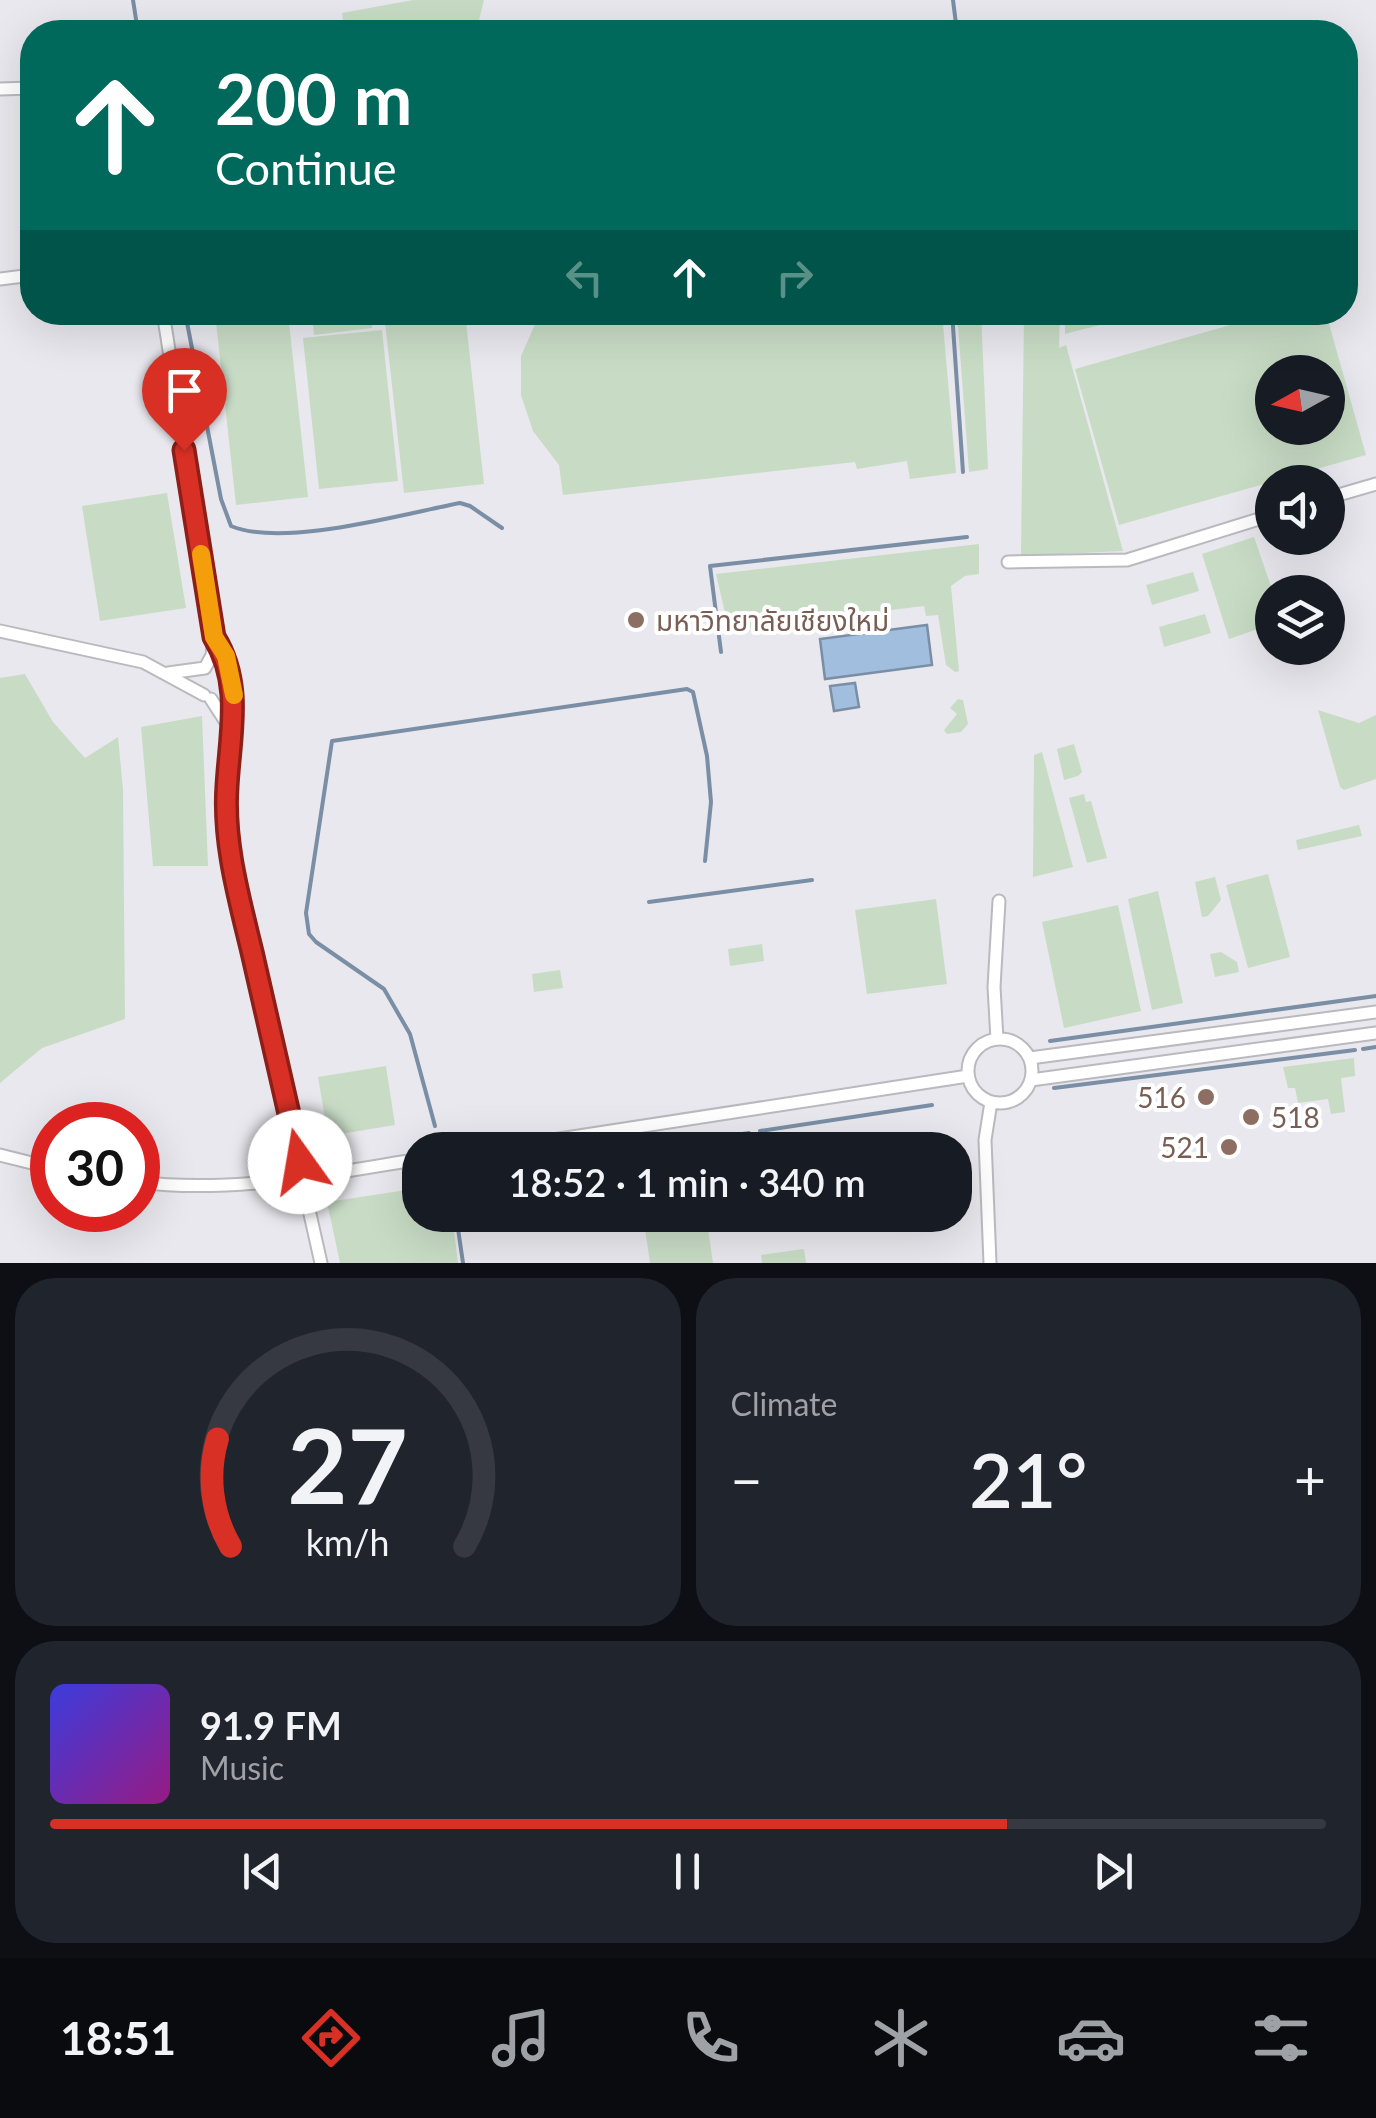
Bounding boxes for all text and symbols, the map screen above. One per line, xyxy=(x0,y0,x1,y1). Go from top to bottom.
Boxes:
text: 200 m xyxy=(215,56,412,140)
icon: ahead xyxy=(50,60,180,190)
text: Continue xyxy=(215,141,397,195)
icon: left xyxy=(557,250,612,305)
icon: ahead xyxy=(662,250,717,305)
icon: right xyxy=(767,250,822,305)
pin xyxy=(142,348,227,451)
north arrow xyxy=(1255,355,1345,445)
map controls xyxy=(1255,355,1345,665)
icon: arrive xyxy=(157,363,212,418)
button: sound xyxy=(1255,465,1345,555)
button: layers xyxy=(1255,575,1345,665)
place label: มหาวิทยาลัยเชียงใหม่ xyxy=(656,603,889,637)
marker: มหาวิทยาลัยเชียงใหม่ xyxy=(625,609,647,631)
place label: 516 xyxy=(1137,1080,1186,1114)
marker: 516 xyxy=(1195,1086,1217,1108)
place label: 518 xyxy=(1271,1100,1320,1134)
speed limit sign: 30 xyxy=(30,1102,160,1232)
marker: 518 xyxy=(1240,1106,1262,1128)
position arrow xyxy=(248,1110,352,1214)
place label: 521 xyxy=(1160,1130,1209,1164)
marker: 521 xyxy=(1218,1136,1240,1158)
text: 18:52 · 1 min · 340 m xyxy=(509,1159,865,1205)
text: Climate xyxy=(731,1384,837,1423)
text: 27 xyxy=(287,1401,408,1526)
text: 21° xyxy=(969,1434,1087,1524)
text: − xyxy=(731,1446,762,1512)
text: + xyxy=(1294,1446,1326,1512)
text: km/h xyxy=(306,1521,390,1564)
text: 91.9 FM xyxy=(200,1702,342,1748)
text: Music xyxy=(200,1748,284,1787)
icon: previous xyxy=(235,1844,290,1899)
icon: pause xyxy=(660,1844,715,1899)
icon: next xyxy=(1086,1844,1141,1899)
icon: directions xyxy=(296,2003,366,2073)
icon: music xyxy=(486,2003,556,2073)
icon: phone xyxy=(676,2003,746,2073)
icon: climate xyxy=(866,2003,936,2073)
icon: car xyxy=(1056,2003,1126,2073)
icon: filters xyxy=(1246,2003,1316,2073)
text: 18:51 xyxy=(60,2011,176,2065)

